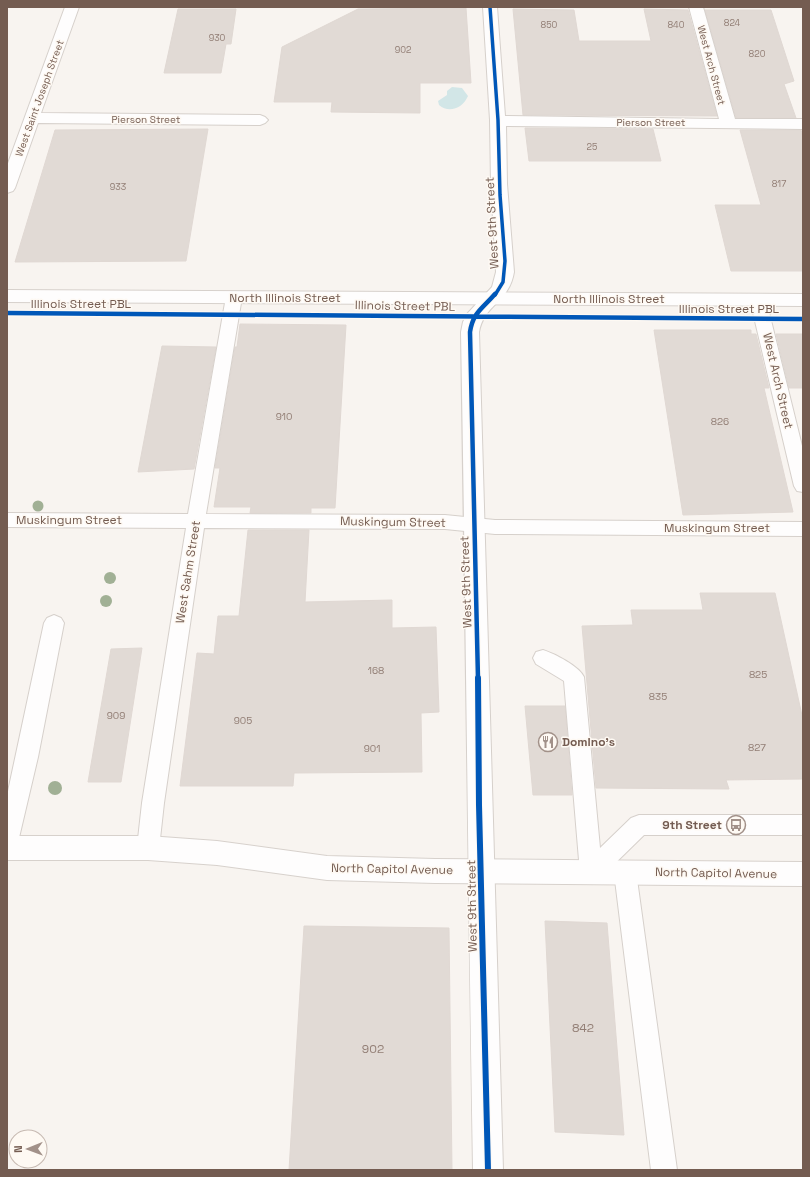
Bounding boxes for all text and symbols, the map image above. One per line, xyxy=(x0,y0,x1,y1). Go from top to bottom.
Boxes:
house number: 824 xyxy=(724,17,741,29)
house number: 850 xyxy=(541,19,558,31)
house number: 840 xyxy=(667,19,685,31)
street label: West Arch Street xyxy=(695,24,728,107)
house number: 930 xyxy=(209,32,226,44)
street label: West Saint Joseph Street xyxy=(12,38,67,158)
house number: 902 xyxy=(395,44,411,56)
house number: 820 xyxy=(749,48,766,60)
street label: Pierson Street xyxy=(112,113,181,126)
street label: Pierson Street xyxy=(617,116,686,129)
house number: 25 xyxy=(587,141,597,153)
street label: West 9th Street xyxy=(482,177,502,269)
house number: 817 xyxy=(772,178,786,190)
house number: 933 xyxy=(110,181,126,193)
street label: North Illinois Street xyxy=(229,290,341,306)
street label: North Illinois Street xyxy=(553,291,665,307)
street label: Illinois Street PBL xyxy=(31,296,132,312)
street label: Illinois Street PBL xyxy=(355,297,456,315)
street label: Illinois Street PBL xyxy=(679,301,780,317)
street label: West Arch Street xyxy=(759,331,797,431)
house number: 910 xyxy=(276,410,292,423)
house number: 826 xyxy=(711,415,729,428)
street label: Muskingum Street xyxy=(16,512,122,528)
street label: Muskingum Street xyxy=(340,513,446,531)
street label: West Sahm Street xyxy=(172,519,204,625)
street label: Muskingum Street xyxy=(664,520,770,536)
street label: West 9th Street xyxy=(456,536,476,628)
house number: 168 xyxy=(368,664,384,677)
house number: 825 xyxy=(749,668,767,681)
house number: 835 xyxy=(649,690,667,703)
house number: 909 xyxy=(107,709,125,722)
house number: 905 xyxy=(234,714,252,727)
restaurant icon: Domino's xyxy=(537,731,559,753)
place label: Domino's xyxy=(562,734,615,750)
house number: 827 xyxy=(748,741,766,754)
house number: 901 xyxy=(364,742,380,755)
bus stop icon: 9th Street xyxy=(725,814,747,836)
place label: 9th Street xyxy=(662,817,722,833)
street label: North Capitol Avenue xyxy=(331,860,453,878)
street label: West 9th Street xyxy=(463,860,481,952)
street label: North Capitol Avenue xyxy=(655,864,777,882)
house number: 842 xyxy=(572,1020,594,1036)
house number: 902 xyxy=(362,1041,384,1057)
north arrow xyxy=(8,1129,48,1169)
text: N xyxy=(11,1145,25,1153)

